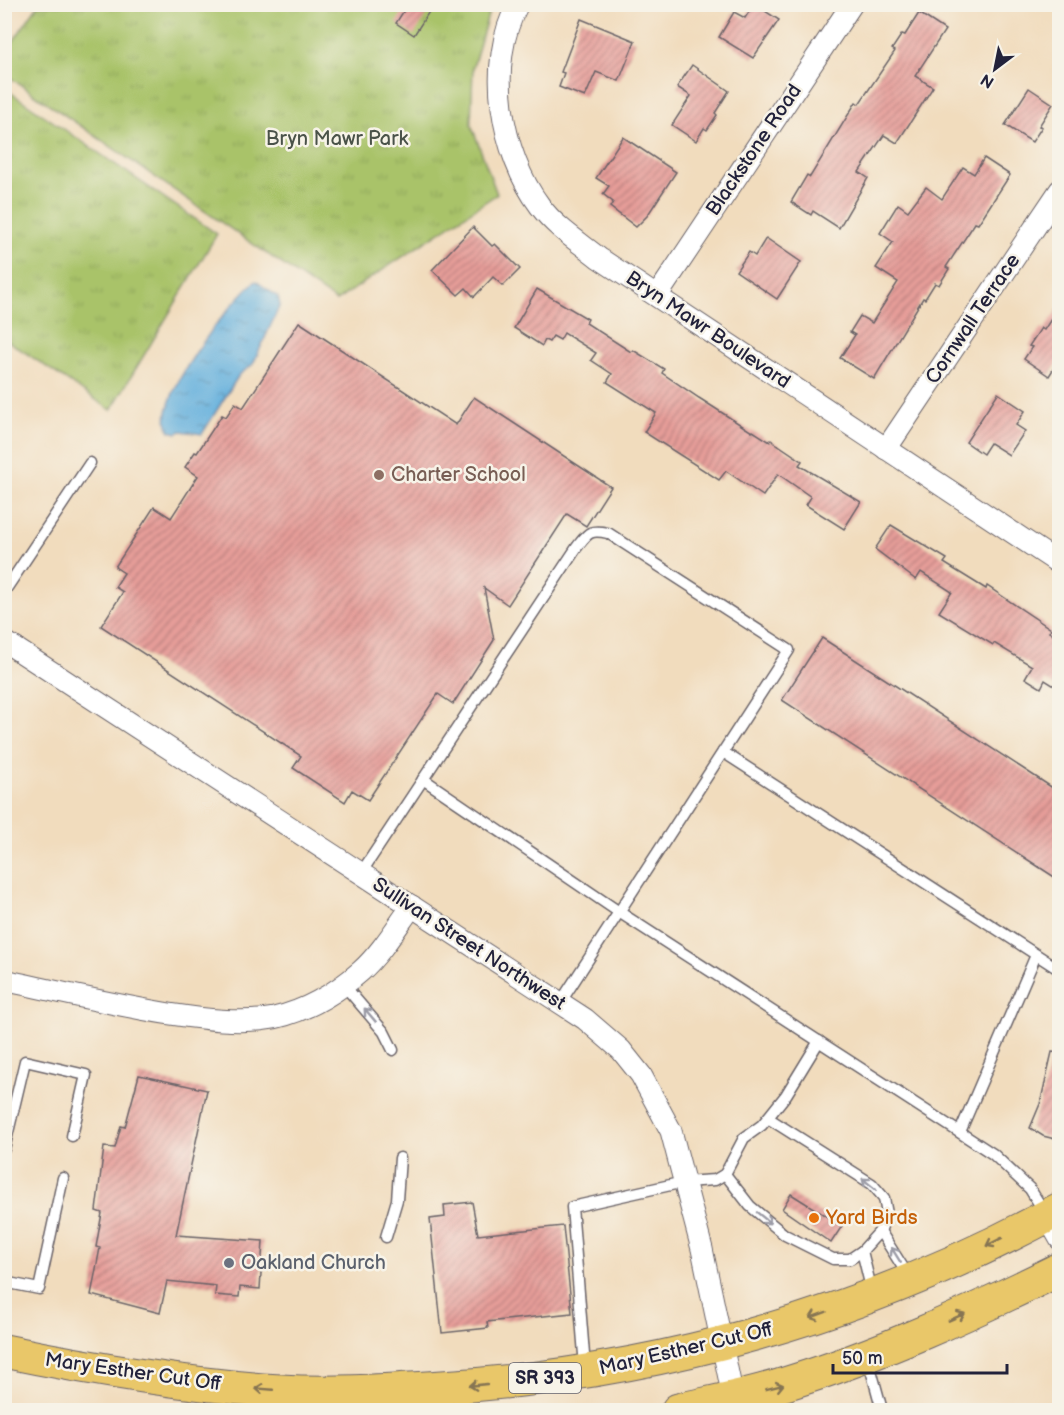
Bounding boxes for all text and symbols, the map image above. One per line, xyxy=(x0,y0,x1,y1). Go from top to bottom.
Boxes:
north arrow xyxy=(965,39,1025,99)
text: N xyxy=(978,69,998,92)
street label: Blackstone Road xyxy=(701,80,807,220)
park label: Bryn Mawr Park xyxy=(266,127,408,151)
street label: Cornwall Terrace xyxy=(921,249,1025,389)
street label: Bryn Mawr Boulevard xyxy=(621,266,795,394)
place label: Charter School xyxy=(391,463,526,487)
marker: Charter School xyxy=(372,468,386,482)
street label: Sullivan Street Northwest xyxy=(368,873,570,1015)
one-way arrow xyxy=(364,1007,377,1023)
one-way arrow xyxy=(861,1178,877,1191)
place label: Yard Birds xyxy=(825,1206,918,1230)
one-way arrow xyxy=(756,1211,772,1224)
marker: Yard Birds xyxy=(807,1211,821,1225)
one-way arrow xyxy=(986,1237,1004,1249)
one-way arrow xyxy=(889,1247,902,1264)
place label: Oakland Church xyxy=(241,1251,386,1275)
marker: Oakland Church xyxy=(222,1256,236,1270)
one-way arrow xyxy=(809,1311,827,1322)
one-way arrow xyxy=(948,1311,966,1323)
street label: Mary Esther Cut Off xyxy=(597,1317,775,1381)
scale bar xyxy=(833,1337,1007,1375)
street label: Mary Esther Cut Off xyxy=(43,1348,223,1396)
text: 50 m xyxy=(842,1348,883,1369)
road number: SR 393 xyxy=(509,1363,581,1393)
one-way arrow xyxy=(469,1380,489,1391)
one-way arrow xyxy=(765,1380,784,1392)
one-way arrow xyxy=(255,1383,275,1394)

